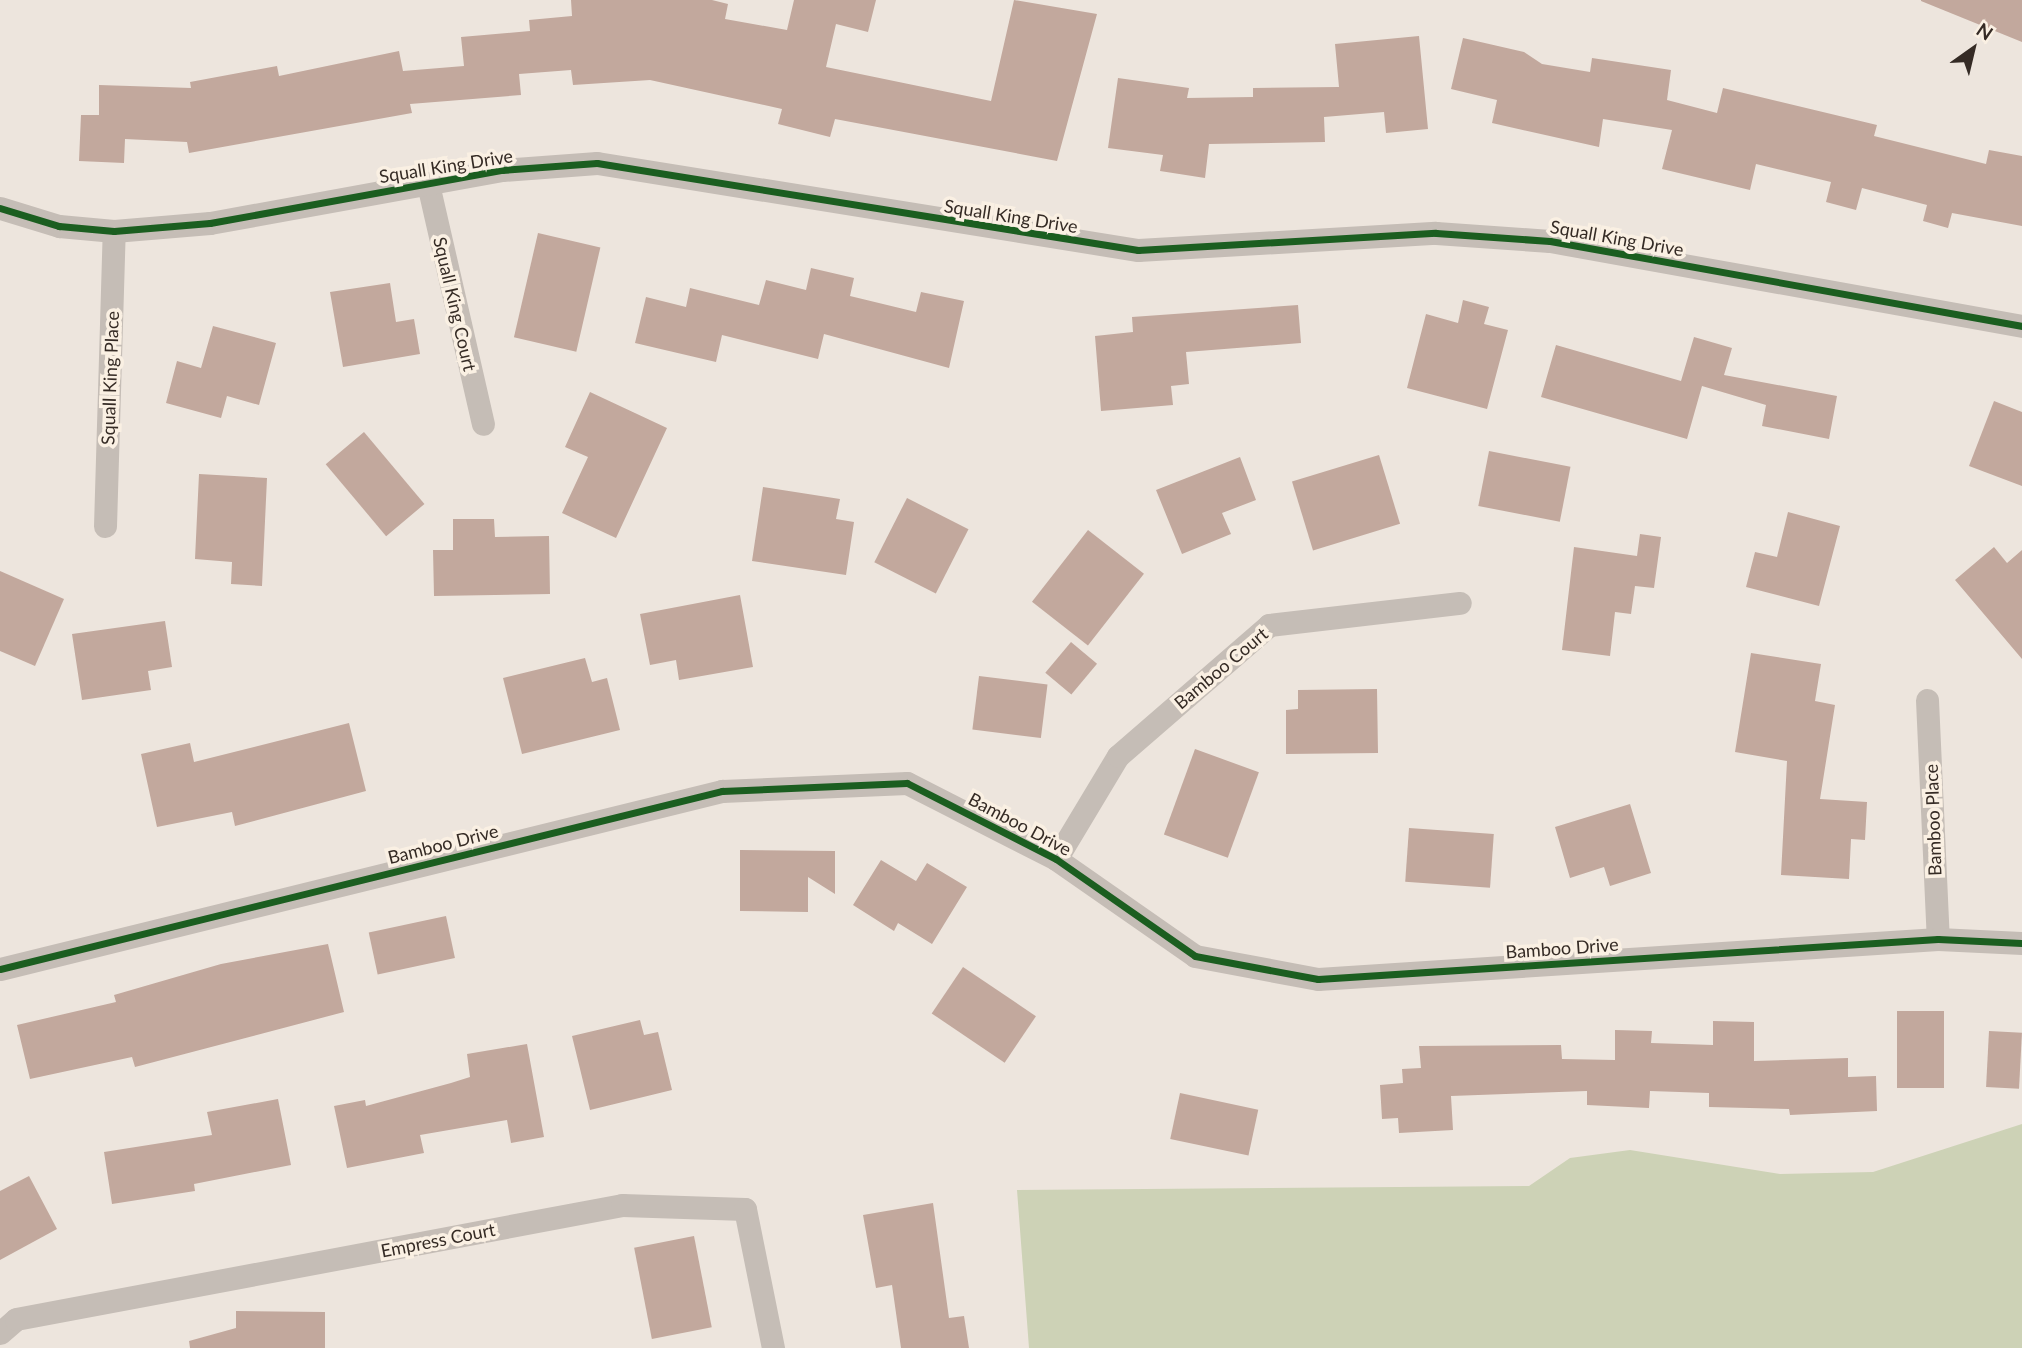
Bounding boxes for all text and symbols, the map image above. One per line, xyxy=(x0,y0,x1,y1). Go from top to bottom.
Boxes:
north arrow xyxy=(1938,14,2008,84)
text: N xyxy=(1973,18,1998,45)
street label: Squall King Drive xyxy=(378,145,514,187)
street label: Squall King Drive xyxy=(943,195,1079,237)
street label: Squall King Drive xyxy=(1549,216,1685,260)
street label: Squall King Court xyxy=(429,235,481,373)
street label: Squall King Place xyxy=(97,311,123,445)
street label: Bamboo Court xyxy=(1170,623,1272,713)
street label: Bamboo Place xyxy=(1920,764,1946,876)
street label: Bamboo Drive xyxy=(965,788,1075,860)
street label: Bamboo Drive xyxy=(385,820,501,868)
street label: Bamboo Drive xyxy=(1505,933,1619,963)
street label: Empress Court xyxy=(379,1218,497,1262)

